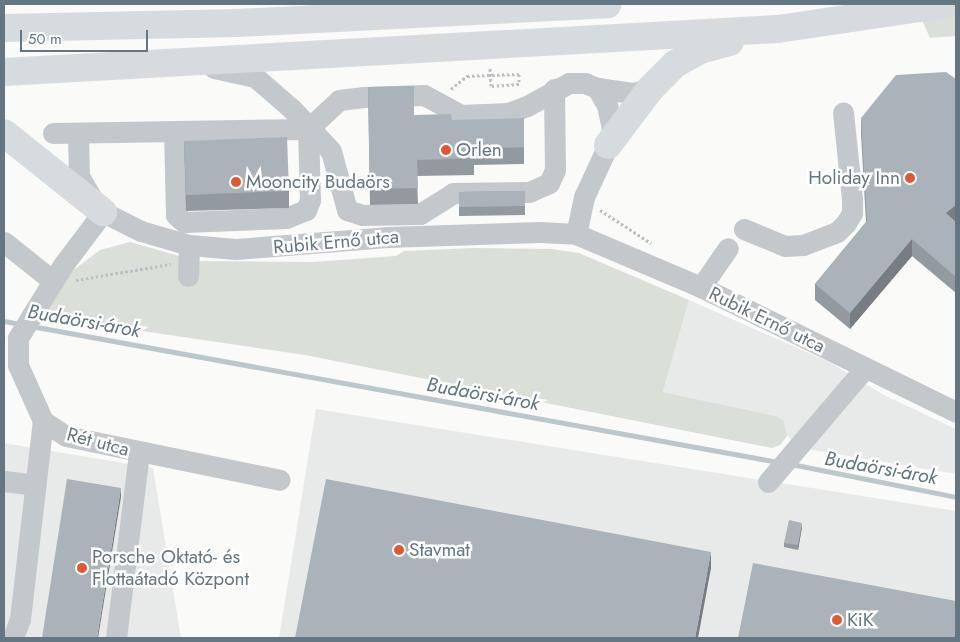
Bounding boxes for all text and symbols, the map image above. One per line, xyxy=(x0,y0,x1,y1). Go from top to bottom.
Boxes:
scale bar xyxy=(22,20,150,52)
text: 50 m xyxy=(28,28,62,50)
place label: Orlen xyxy=(456,139,502,161)
marker: Orlen xyxy=(440,144,452,156)
place label: Holiday Inn xyxy=(808,167,900,189)
place label: Mooncity Budaörs xyxy=(246,171,390,193)
marker: Holiday Inn xyxy=(904,172,916,184)
marker: Mooncity Budaörs xyxy=(230,176,242,188)
street label: Rubik Ernő utca xyxy=(272,225,400,259)
street label: Rubik Ernő utca xyxy=(705,282,829,358)
water label: Budaörsi-árok xyxy=(26,299,142,343)
water label: Budaörsi-árok xyxy=(425,372,541,416)
street label: Rét utca xyxy=(64,423,132,461)
water label: Budaörsi-árok xyxy=(823,446,939,490)
place label: Stavmat xyxy=(409,539,470,561)
marker: Stavmat xyxy=(393,544,405,556)
place label: Porsche Oktató- és Flottaátadó Központ xyxy=(92,546,249,590)
marker: Porsche Oktató- és Flottaátadó Központ xyxy=(76,562,88,574)
place label: KiK xyxy=(847,609,873,631)
marker: KiK xyxy=(831,614,843,626)

